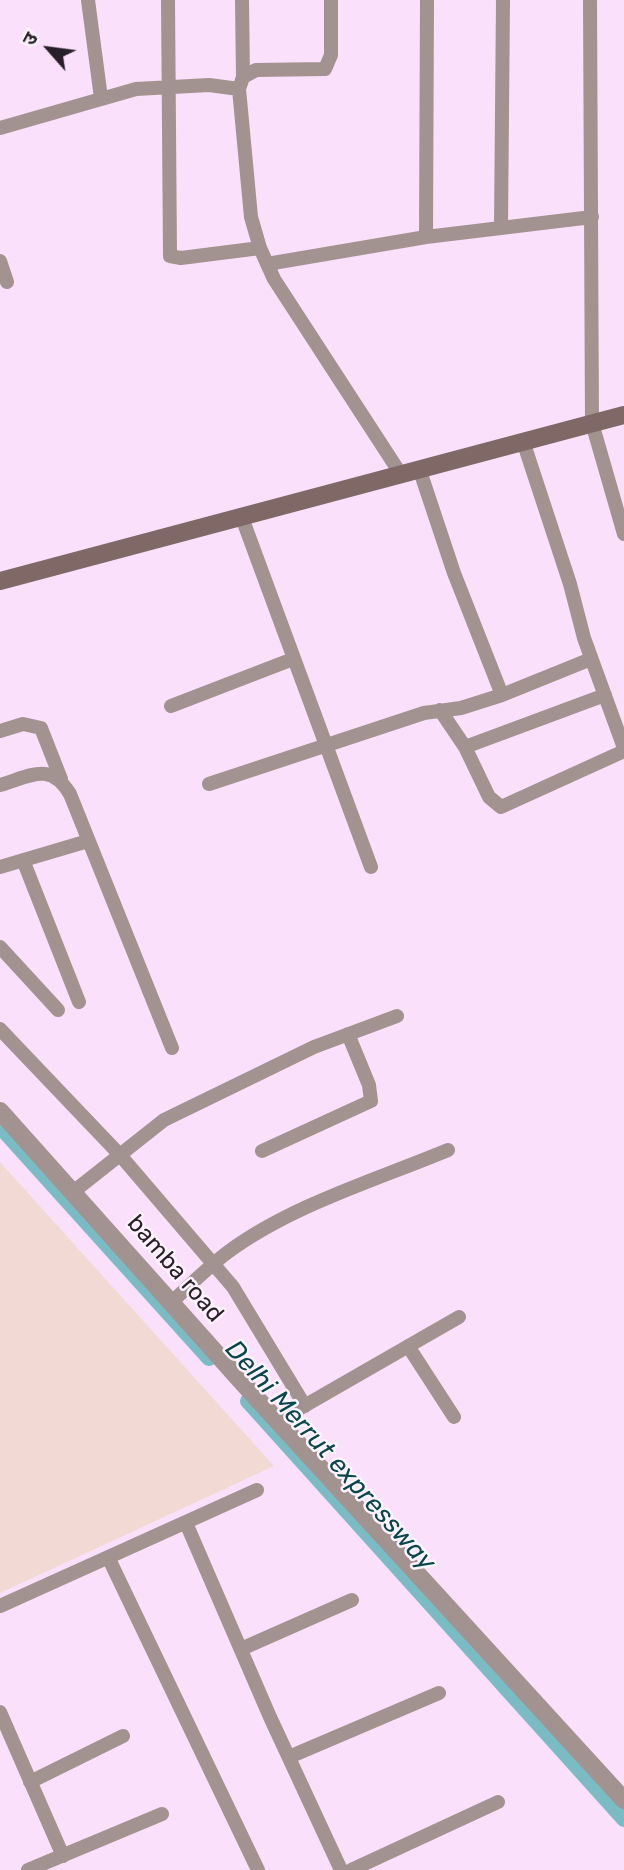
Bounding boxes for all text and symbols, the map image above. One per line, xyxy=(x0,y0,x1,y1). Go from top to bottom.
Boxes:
north arrow xyxy=(14,14,84,84)
text: उ xyxy=(17,29,43,49)
street label: bamba road xyxy=(121,1210,229,1328)
water label: Delhi Merrut expressway xyxy=(218,1334,442,1578)

